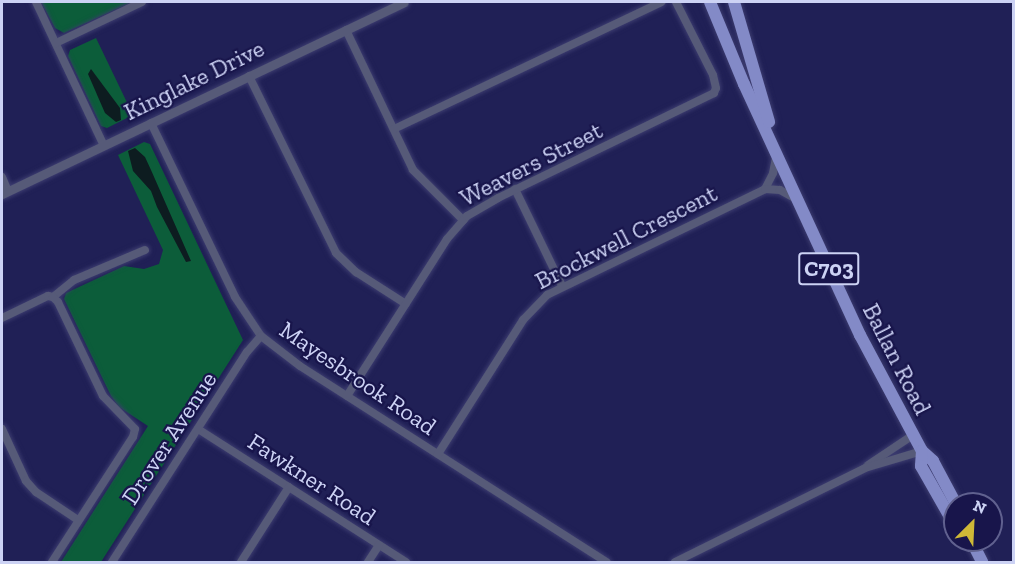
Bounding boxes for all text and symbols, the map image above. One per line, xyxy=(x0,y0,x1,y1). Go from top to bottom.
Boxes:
street label: Kinglake Drive xyxy=(119,34,269,126)
street label: Weavers Street xyxy=(455,116,607,212)
street label: Brockwell Crescent xyxy=(530,179,722,295)
road number: C703 xyxy=(798,250,860,288)
street label: Ballan Road xyxy=(857,298,937,420)
street label: Mayesbrook Road xyxy=(274,315,442,441)
street label: Drover Avenue xyxy=(115,366,223,510)
street label: Fawkner Road xyxy=(243,427,381,531)
north arrow xyxy=(943,492,1003,552)
text: N xyxy=(970,496,989,518)

